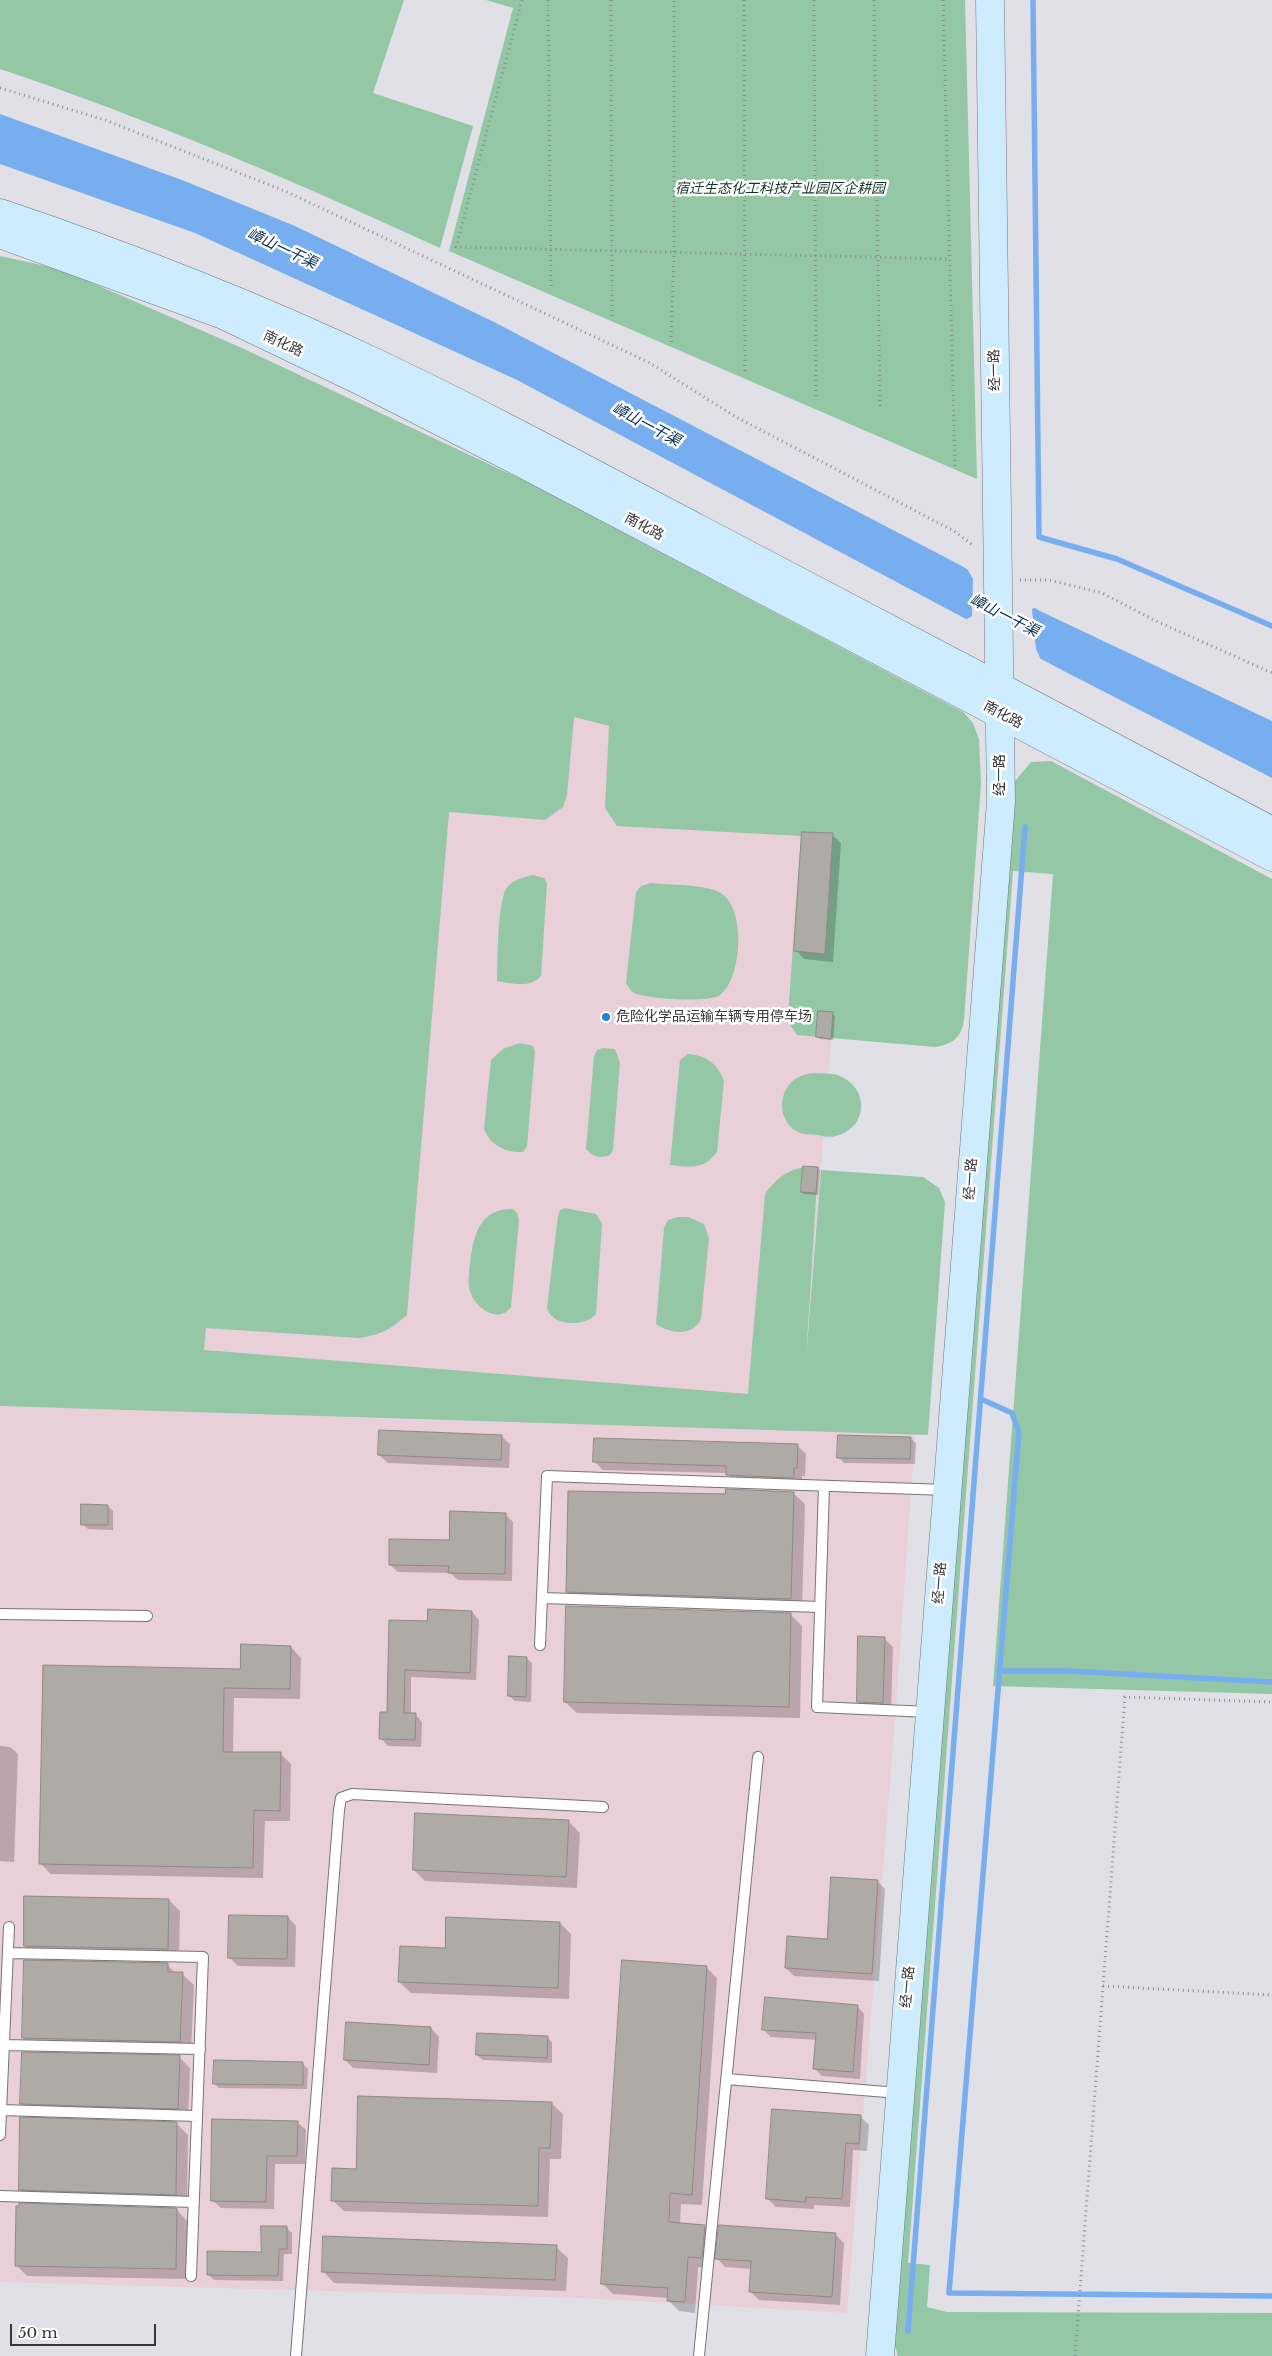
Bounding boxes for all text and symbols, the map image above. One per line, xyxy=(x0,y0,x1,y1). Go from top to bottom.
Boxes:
park label: 宿迁生态化工科技产业园区企耕园 xyxy=(675,181,885,197)
water label: 嶂山一干渠 xyxy=(244,225,320,273)
street label: 南化路 xyxy=(260,328,306,360)
street label: 经一路 xyxy=(986,349,1004,391)
water label: 嶂山一干渠 xyxy=(609,399,683,451)
street label: 南化路 xyxy=(622,510,666,544)
water label: 嶂山一干渠 xyxy=(967,591,1041,641)
street label: 南化路 xyxy=(981,698,1025,732)
street label: 经一路 xyxy=(992,754,1008,796)
place label: 危险化学品运输车辆专用停车场 xyxy=(616,1009,812,1025)
marker: 危险化学品运输车辆专用停车场 xyxy=(600,1011,612,1023)
street label: 经一路 xyxy=(961,1157,981,1201)
street label: 经一路 xyxy=(930,1561,950,1605)
street label: 经一路 xyxy=(898,1965,918,2009)
scale bar xyxy=(12,2314,159,2346)
text: 50 m xyxy=(18,2323,58,2342)

